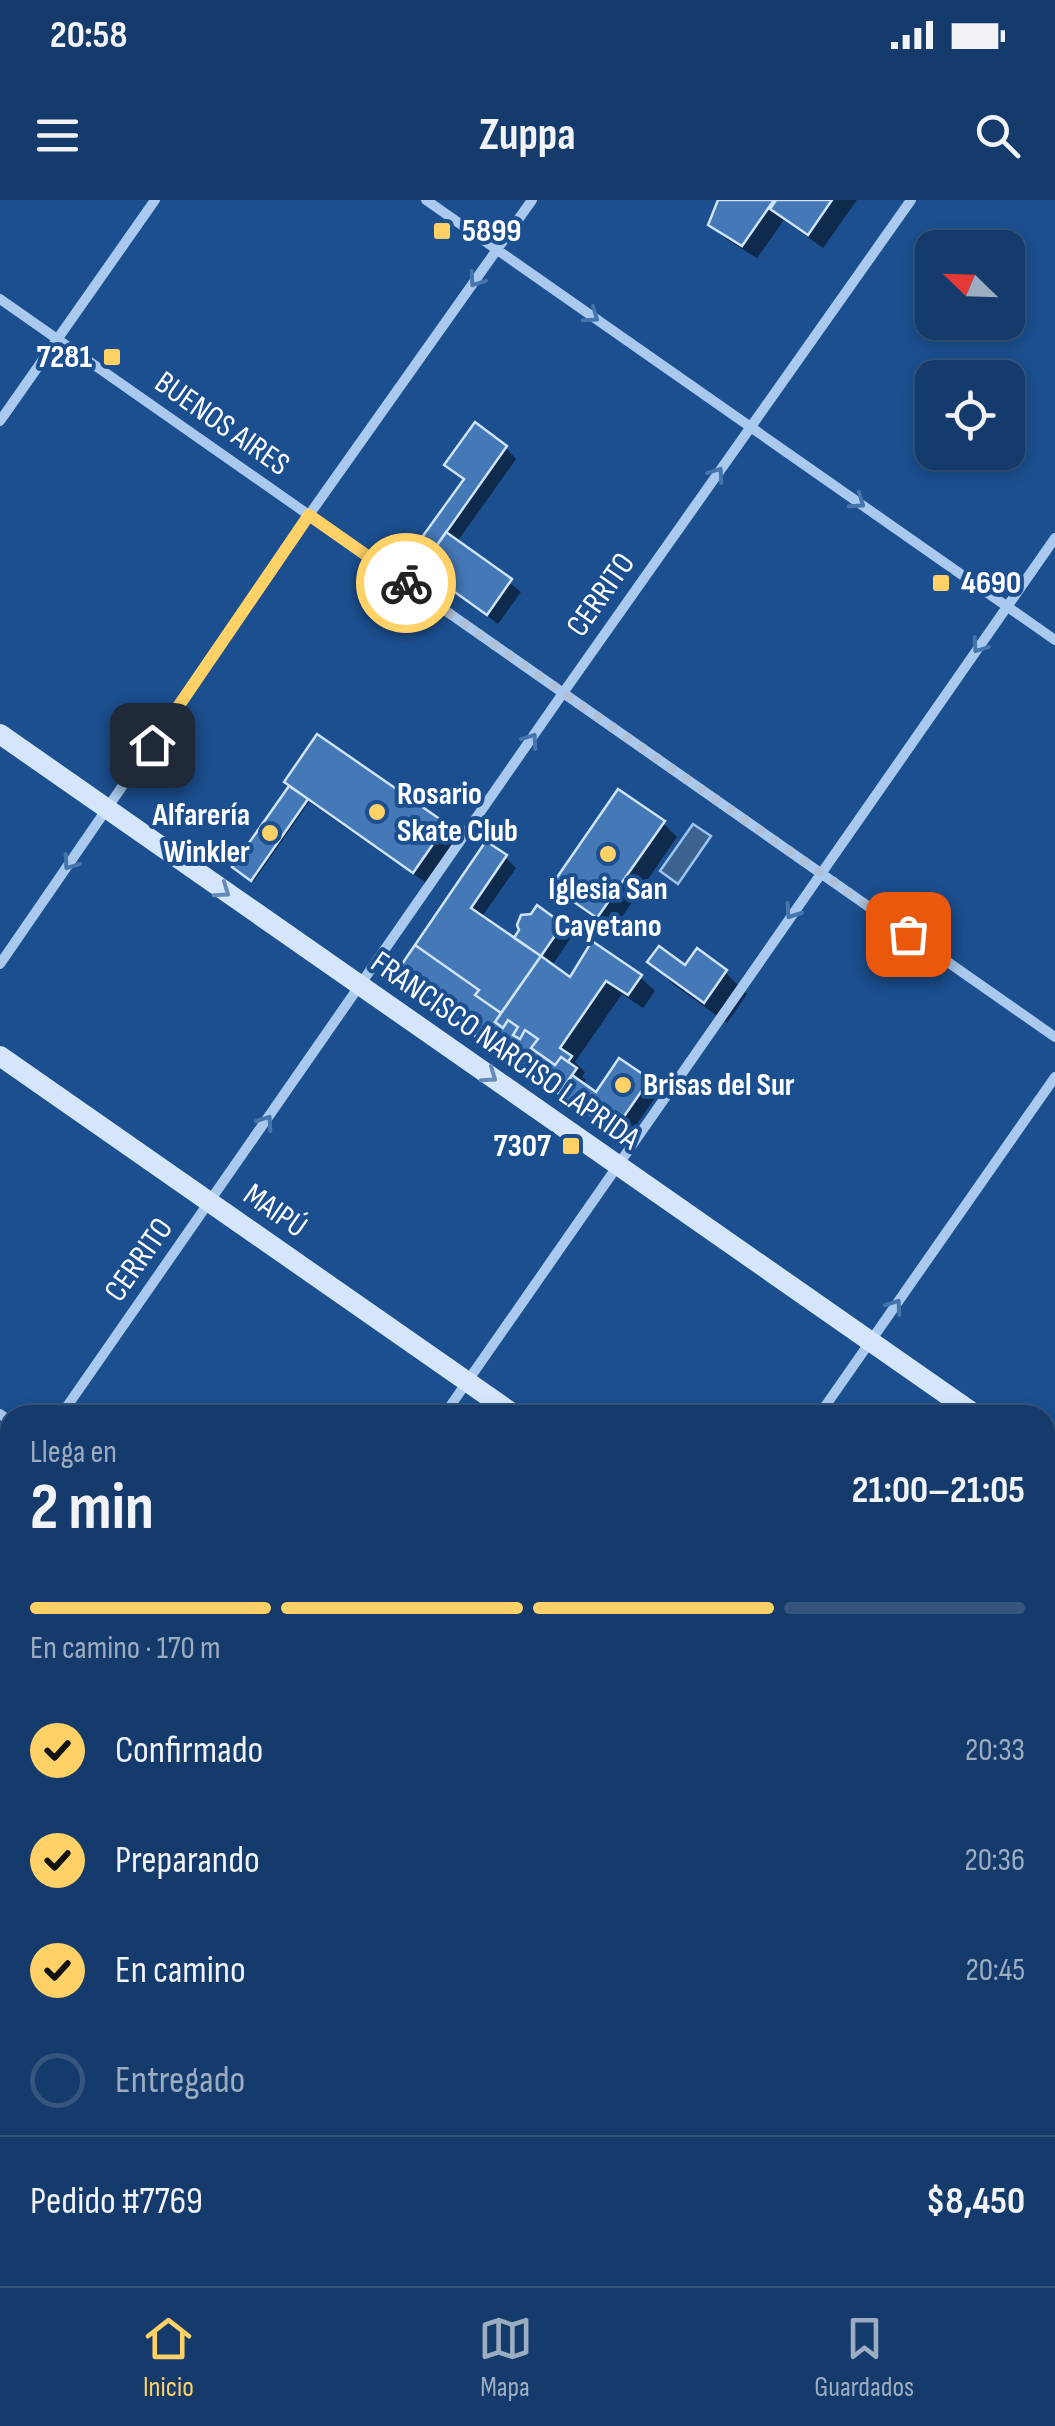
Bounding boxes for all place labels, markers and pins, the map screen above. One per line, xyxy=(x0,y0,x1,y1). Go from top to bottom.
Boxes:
place label: 5899 xyxy=(462,212,522,251)
marker: 5899 xyxy=(431,220,453,242)
place label: 7281 xyxy=(36,338,92,377)
marker: 7281 xyxy=(101,346,123,368)
place label: 4690 xyxy=(961,564,1021,603)
marker: 4690 xyxy=(930,572,952,594)
pin xyxy=(110,703,195,788)
place label: Rosario Skate Club xyxy=(397,775,518,851)
place label: Alfarería Winkler xyxy=(152,796,250,872)
marker: Rosario Skate Club xyxy=(366,801,388,823)
marker: Alfarería Winkler xyxy=(259,822,281,844)
marker: Iglesia San Cayetano xyxy=(597,843,619,865)
place label: Iglesia San Cayetano xyxy=(548,870,668,946)
pin xyxy=(866,892,951,977)
place label: Brisas del Sur xyxy=(643,1066,795,1105)
marker: Brisas del Sur xyxy=(612,1074,634,1096)
place label: 7307 xyxy=(494,1127,551,1166)
marker: 7307 xyxy=(560,1135,582,1157)

